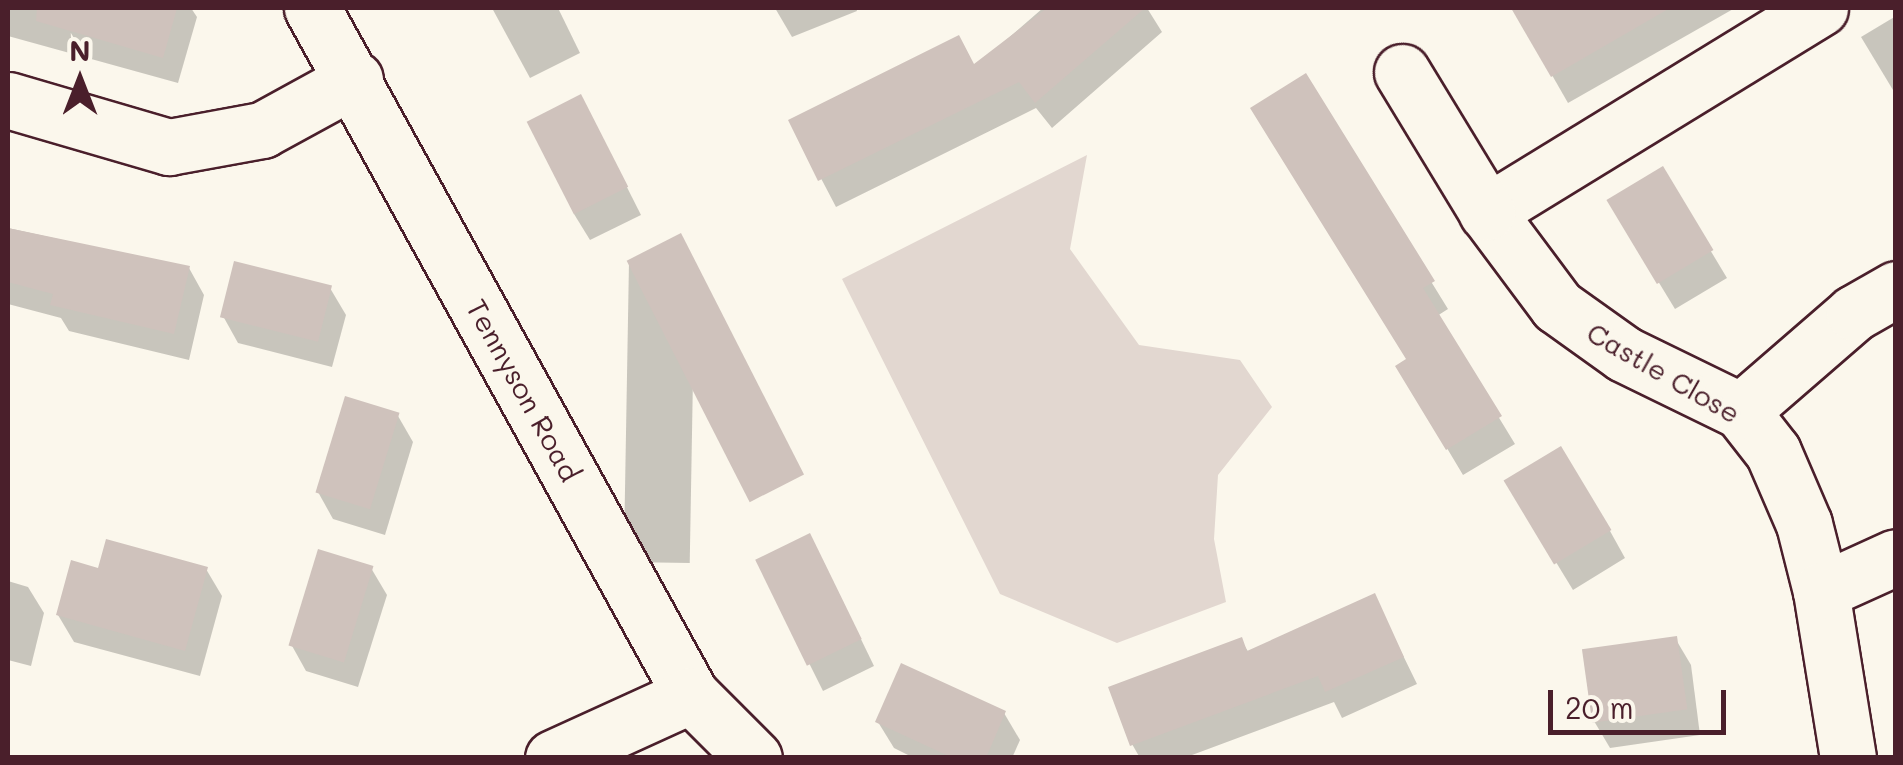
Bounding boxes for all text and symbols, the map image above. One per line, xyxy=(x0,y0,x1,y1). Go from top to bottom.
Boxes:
north arrow xyxy=(30,30,130,130)
text: N xyxy=(69,32,91,68)
street label: Tennyson Road xyxy=(460,293,588,487)
street label: Castle Close xyxy=(1581,315,1747,429)
scale bar xyxy=(1553,670,1730,732)
text: 20 m xyxy=(1565,687,1634,727)

